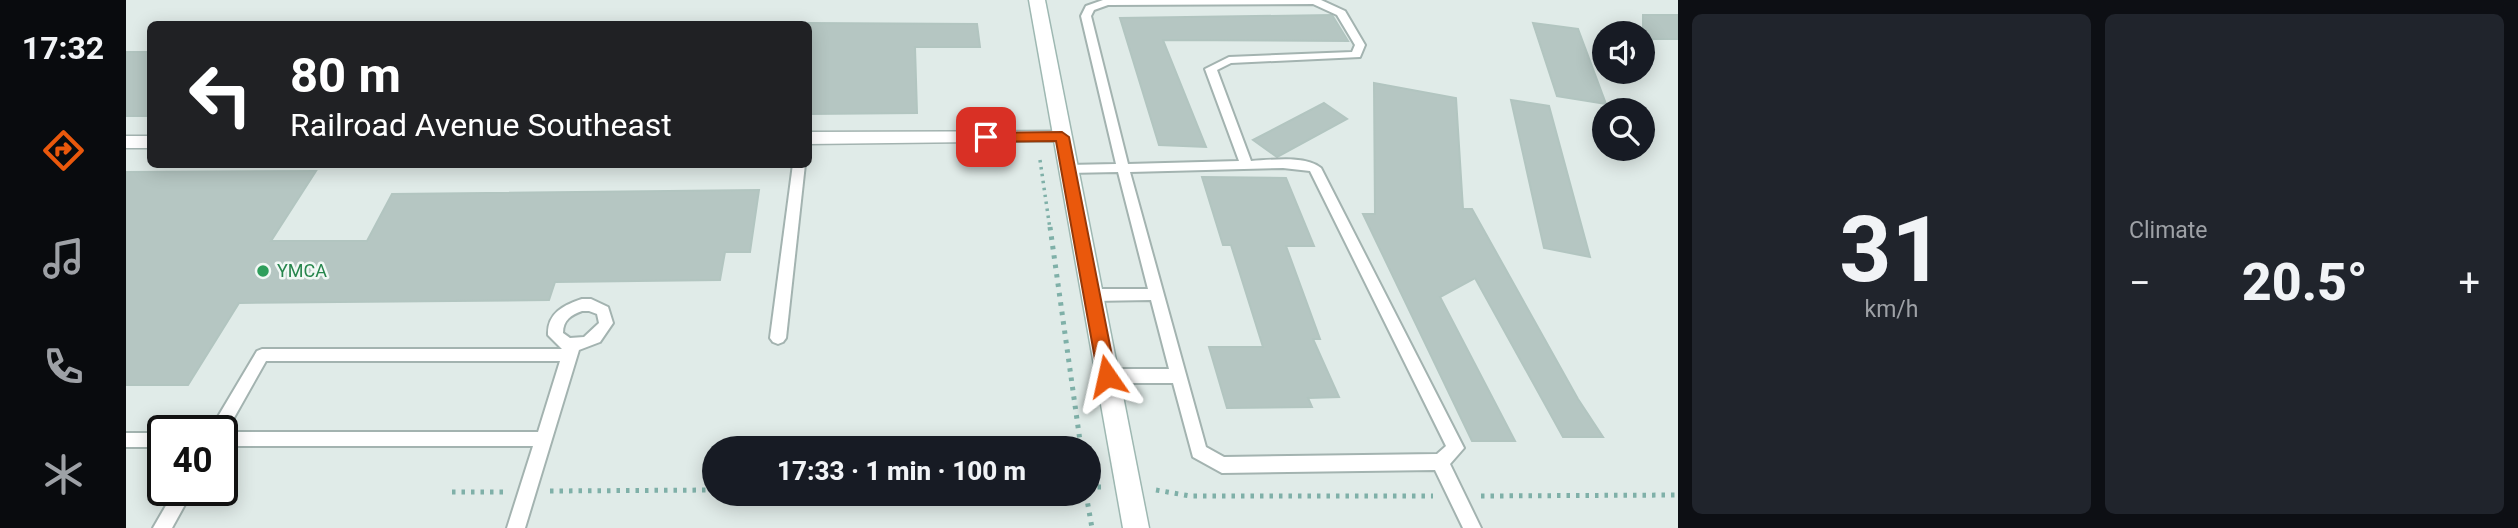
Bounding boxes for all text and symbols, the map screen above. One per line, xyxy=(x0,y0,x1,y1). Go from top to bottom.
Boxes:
map controls xyxy=(1592,21,1655,161)
button: sound xyxy=(1592,21,1655,84)
text: 17:32 xyxy=(22,29,104,67)
text: 80 m xyxy=(290,47,401,104)
icon: left xyxy=(175,49,266,140)
button: search xyxy=(1592,98,1655,161)
text: Railroad Avenue Southeast xyxy=(290,106,672,144)
pin xyxy=(956,107,1016,167)
icon: arrive xyxy=(967,118,1005,156)
icon: directions xyxy=(39,126,88,175)
text: 31 xyxy=(1839,197,1944,303)
text: Climate xyxy=(2129,217,2208,244)
icon: music xyxy=(39,234,88,283)
text: 20.5° xyxy=(2242,252,2368,313)
place label: YMCA xyxy=(277,260,327,281)
text: − xyxy=(2129,261,2151,305)
text: + xyxy=(2458,261,2480,305)
marker: YMCA xyxy=(255,263,271,279)
text: km/h xyxy=(1865,296,1919,323)
position arrow xyxy=(1070,339,1144,413)
icon: phone xyxy=(39,342,88,391)
speed limit sign: 40 xyxy=(147,415,238,506)
icon: climate xyxy=(39,450,88,499)
text: 17:33 · 1 min · 100 m xyxy=(777,456,1026,486)

